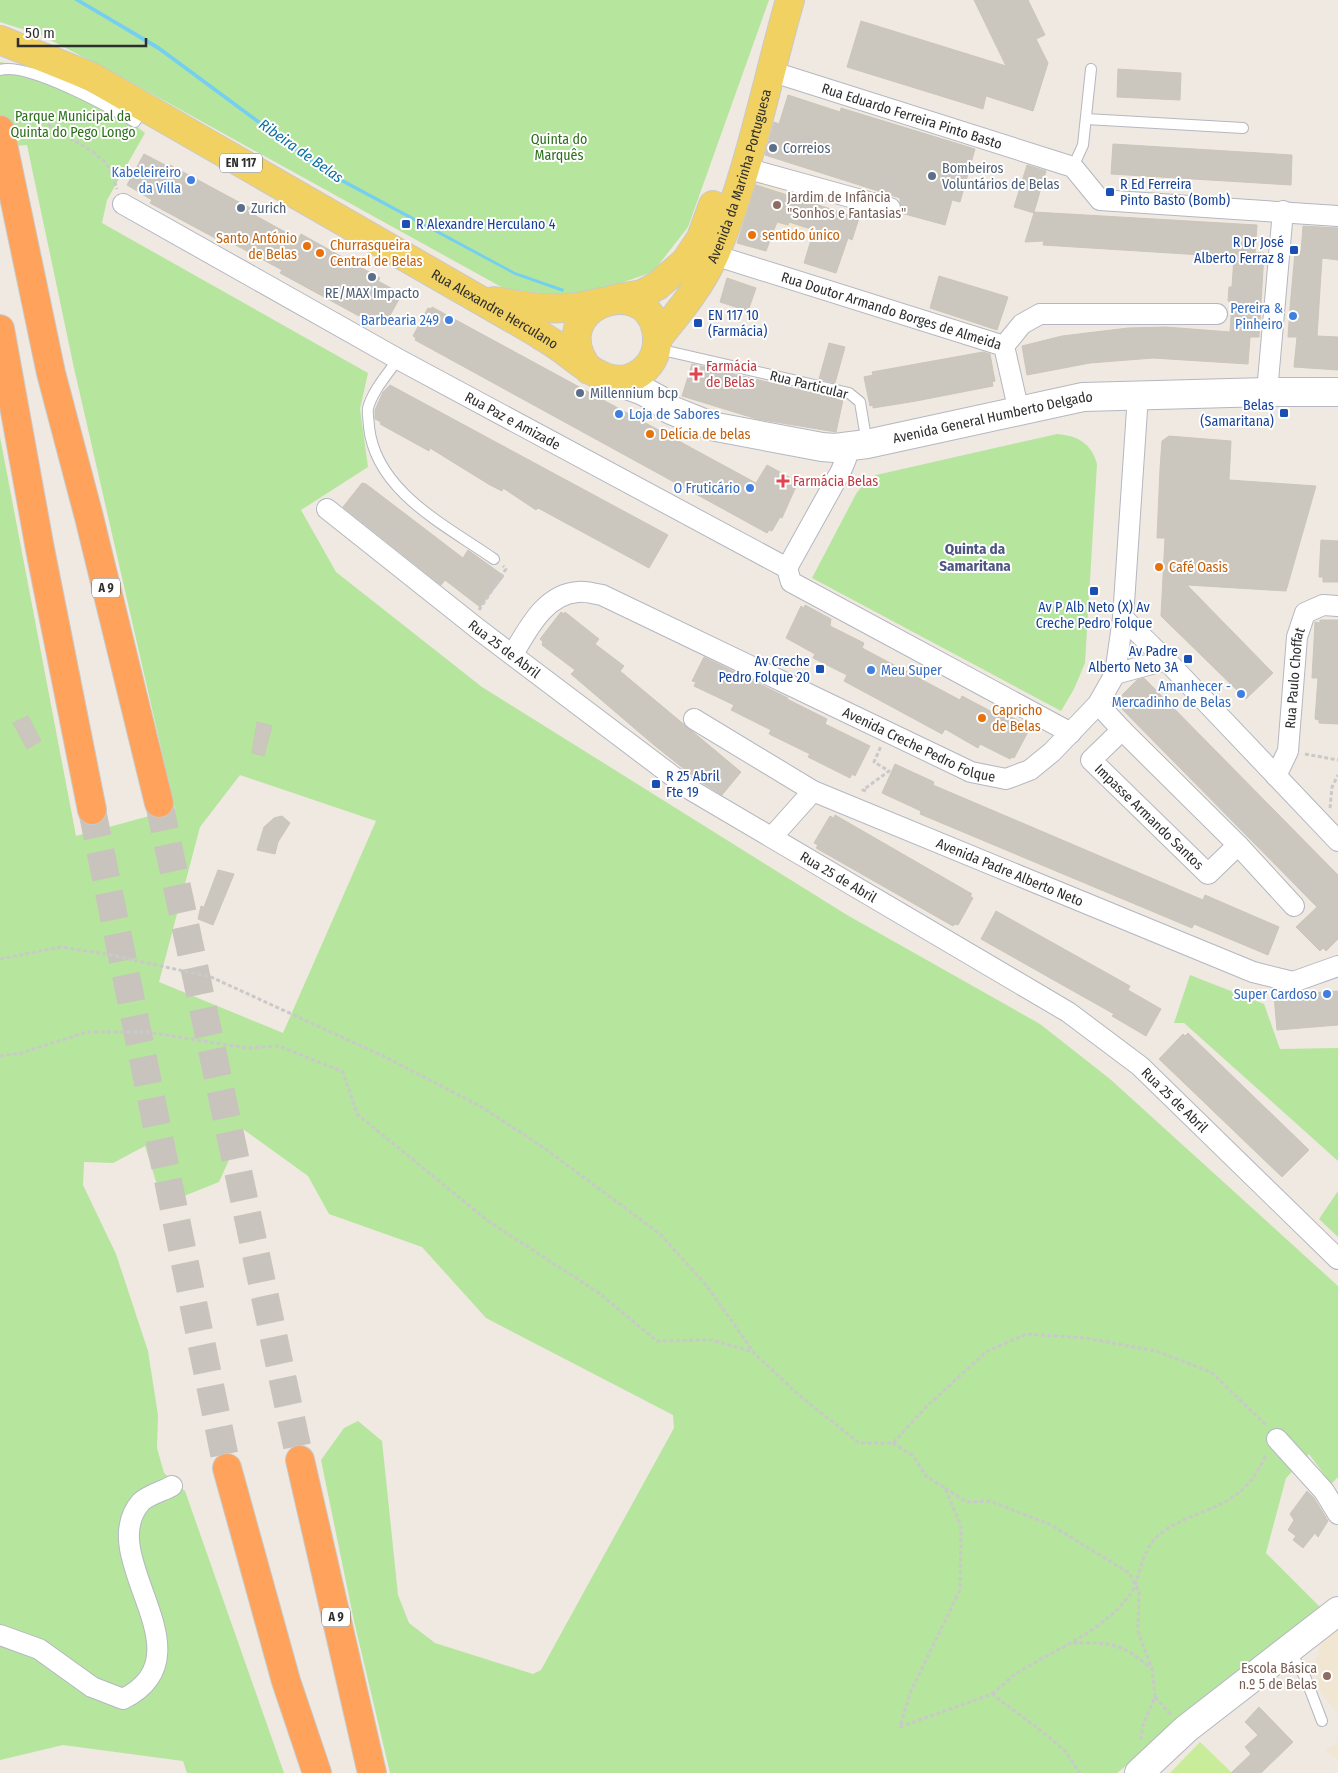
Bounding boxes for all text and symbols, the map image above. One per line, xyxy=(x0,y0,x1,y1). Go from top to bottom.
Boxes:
scale bar xyxy=(18,15,145,47)
text: 50 m xyxy=(25,24,55,42)
street label: Rua Eduardo Ferreira Pinto Basto xyxy=(820,79,1004,153)
street label: Avenida da Marinha Portuguesa xyxy=(704,87,775,266)
park label: Parque Municipal da Quinta do Pego Longo xyxy=(11,108,136,141)
water label: Ribeira de Belas xyxy=(255,115,347,187)
park label: Quinta do Marquês xyxy=(531,131,587,164)
place label: Correios xyxy=(783,140,830,157)
marker: Correios xyxy=(767,142,779,154)
road number: EN 117 xyxy=(220,154,262,172)
place label: Bombeiros Voluntários de Belas xyxy=(942,160,1060,193)
place label: Kabeleireiro da Villa xyxy=(112,164,181,197)
marker: Bombeiros Voluntários de Belas xyxy=(926,170,938,182)
marker: Kabeleireiro da Villa xyxy=(185,174,197,186)
place label: R Ed Ferreira Pinto Basto (Bomb) xyxy=(1120,176,1230,209)
marker: R Ed Ferreira Pinto Basto (Bomb) xyxy=(1104,186,1116,198)
place label: Jardim de Infância "Sonhos e Fantasias" xyxy=(787,189,906,222)
marker: Jardim de Infância "Sonhos e Fantasias" xyxy=(771,199,783,211)
place label: Zurich xyxy=(251,200,286,217)
marker: Zurich xyxy=(235,202,247,214)
place label: R Alexandre Herculano 4 xyxy=(416,216,556,233)
marker: R Alexandre Herculano 4 xyxy=(400,218,412,230)
place label: sentido único xyxy=(762,227,840,244)
marker: sentido único xyxy=(746,229,758,241)
place label: Santo António de Belas xyxy=(216,230,297,263)
place label: R Dr José Alberto Ferraz 8 xyxy=(1194,234,1284,267)
place label: Churrasqueira Central de Belas xyxy=(330,237,423,270)
marker: Santo António de Belas xyxy=(301,240,313,252)
marker: R Dr José Alberto Ferraz 8 xyxy=(1288,244,1300,256)
marker: Churrasqueira Central de Belas xyxy=(314,247,326,259)
street label: Rua Alexandre Herculano xyxy=(428,265,561,353)
street label: Rua Doutor Armando Borges de Almeida xyxy=(779,268,1004,353)
marker: RE/MAX Impacto xyxy=(366,271,378,283)
place label: RE/MAX Impacto xyxy=(325,285,419,302)
place label: Pereira & Pinheiro xyxy=(1230,300,1283,333)
place label: EN 117 10 (Farmácia) xyxy=(708,307,767,340)
marker: Pereira & Pinheiro xyxy=(1287,310,1299,322)
place label: Barbearia 249 xyxy=(361,312,439,329)
marker: Barbearia 249 xyxy=(443,314,455,326)
marker: EN 117 10 (Farmácia) xyxy=(692,317,704,329)
place label: Farmácia de Belas xyxy=(706,358,757,391)
street label: Rua Particular xyxy=(768,367,850,403)
marker: Farmácia de Belas xyxy=(690,368,702,380)
place label: Millennium bcp xyxy=(590,385,678,402)
marker: Millennium bcp xyxy=(574,387,586,399)
street label: Rua Paz e Amizade xyxy=(462,388,564,453)
street label: Avenida General Humberto Delgado xyxy=(891,388,1093,447)
place label: Belas (Samaritana) xyxy=(1200,397,1274,430)
place label: Loja de Sabores xyxy=(629,406,720,423)
marker: Belas (Samaritana) xyxy=(1278,407,1290,419)
marker: Loja de Sabores xyxy=(613,408,625,420)
place label: Delícia de belas xyxy=(660,426,750,443)
marker: Delícia de belas xyxy=(644,428,656,440)
place label: Farmácia Belas xyxy=(793,473,878,490)
marker: Farmácia Belas xyxy=(777,475,789,487)
place label: O Fruticário xyxy=(673,480,740,497)
marker: O Fruticário xyxy=(744,482,756,494)
district label: Quinta da Samaritana xyxy=(939,540,1011,575)
place label: Café Oasis xyxy=(1169,559,1228,576)
marker: Café Oasis xyxy=(1153,561,1165,573)
road number: A 9 xyxy=(92,578,120,598)
marker: Av P Alb Neto (X) Av Creche Pedro Folque xyxy=(1088,585,1100,597)
place label: Av P Alb Neto (X) Av Creche Pedro Folque xyxy=(1036,599,1152,632)
street label: Rua 25 de Abril xyxy=(465,616,544,682)
street label: Rua Paulo Choffat xyxy=(1281,625,1308,729)
place label: Av Padre Alberto Neto 3A xyxy=(1089,643,1179,676)
place label: Av Creche Pedro Folque 20 xyxy=(718,653,810,686)
marker: Av Padre Alberto Neto 3A xyxy=(1182,653,1194,665)
place label: Meu Super xyxy=(881,662,942,679)
marker: Av Creche Pedro Folque 20 xyxy=(814,663,826,675)
marker: Meu Super xyxy=(865,664,877,676)
place label: Amanhecer - Mercadinho de Belas xyxy=(1112,678,1231,711)
marker: Amanhecer - Mercadinho de Belas xyxy=(1235,688,1247,700)
place label: Capricho de Belas xyxy=(992,702,1042,735)
street label: Avenida Creche Pedro Folque xyxy=(840,703,997,785)
marker: Capricho de Belas xyxy=(976,712,988,724)
street label: Impasse Armando Santos xyxy=(1091,761,1207,873)
place label: R 25 Abril Fte 19 xyxy=(666,768,720,801)
marker: R 25 Abril Fte 19 xyxy=(650,778,662,790)
street label: Avenida Padre Alberto Neto xyxy=(934,834,1086,910)
street label: Rua 25 de Abril xyxy=(797,848,880,906)
place label: Super Cardoso xyxy=(1234,986,1317,1003)
marker: Super Cardoso xyxy=(1321,988,1333,1000)
street label: Rua 25 de Abril xyxy=(1138,1064,1212,1136)
road number: A 9 xyxy=(322,1608,350,1626)
place label: Escola Básica n.º 5 de Belas xyxy=(1239,1660,1317,1693)
marker: Escola Básica n.º 5 de Belas xyxy=(1321,1670,1333,1682)

